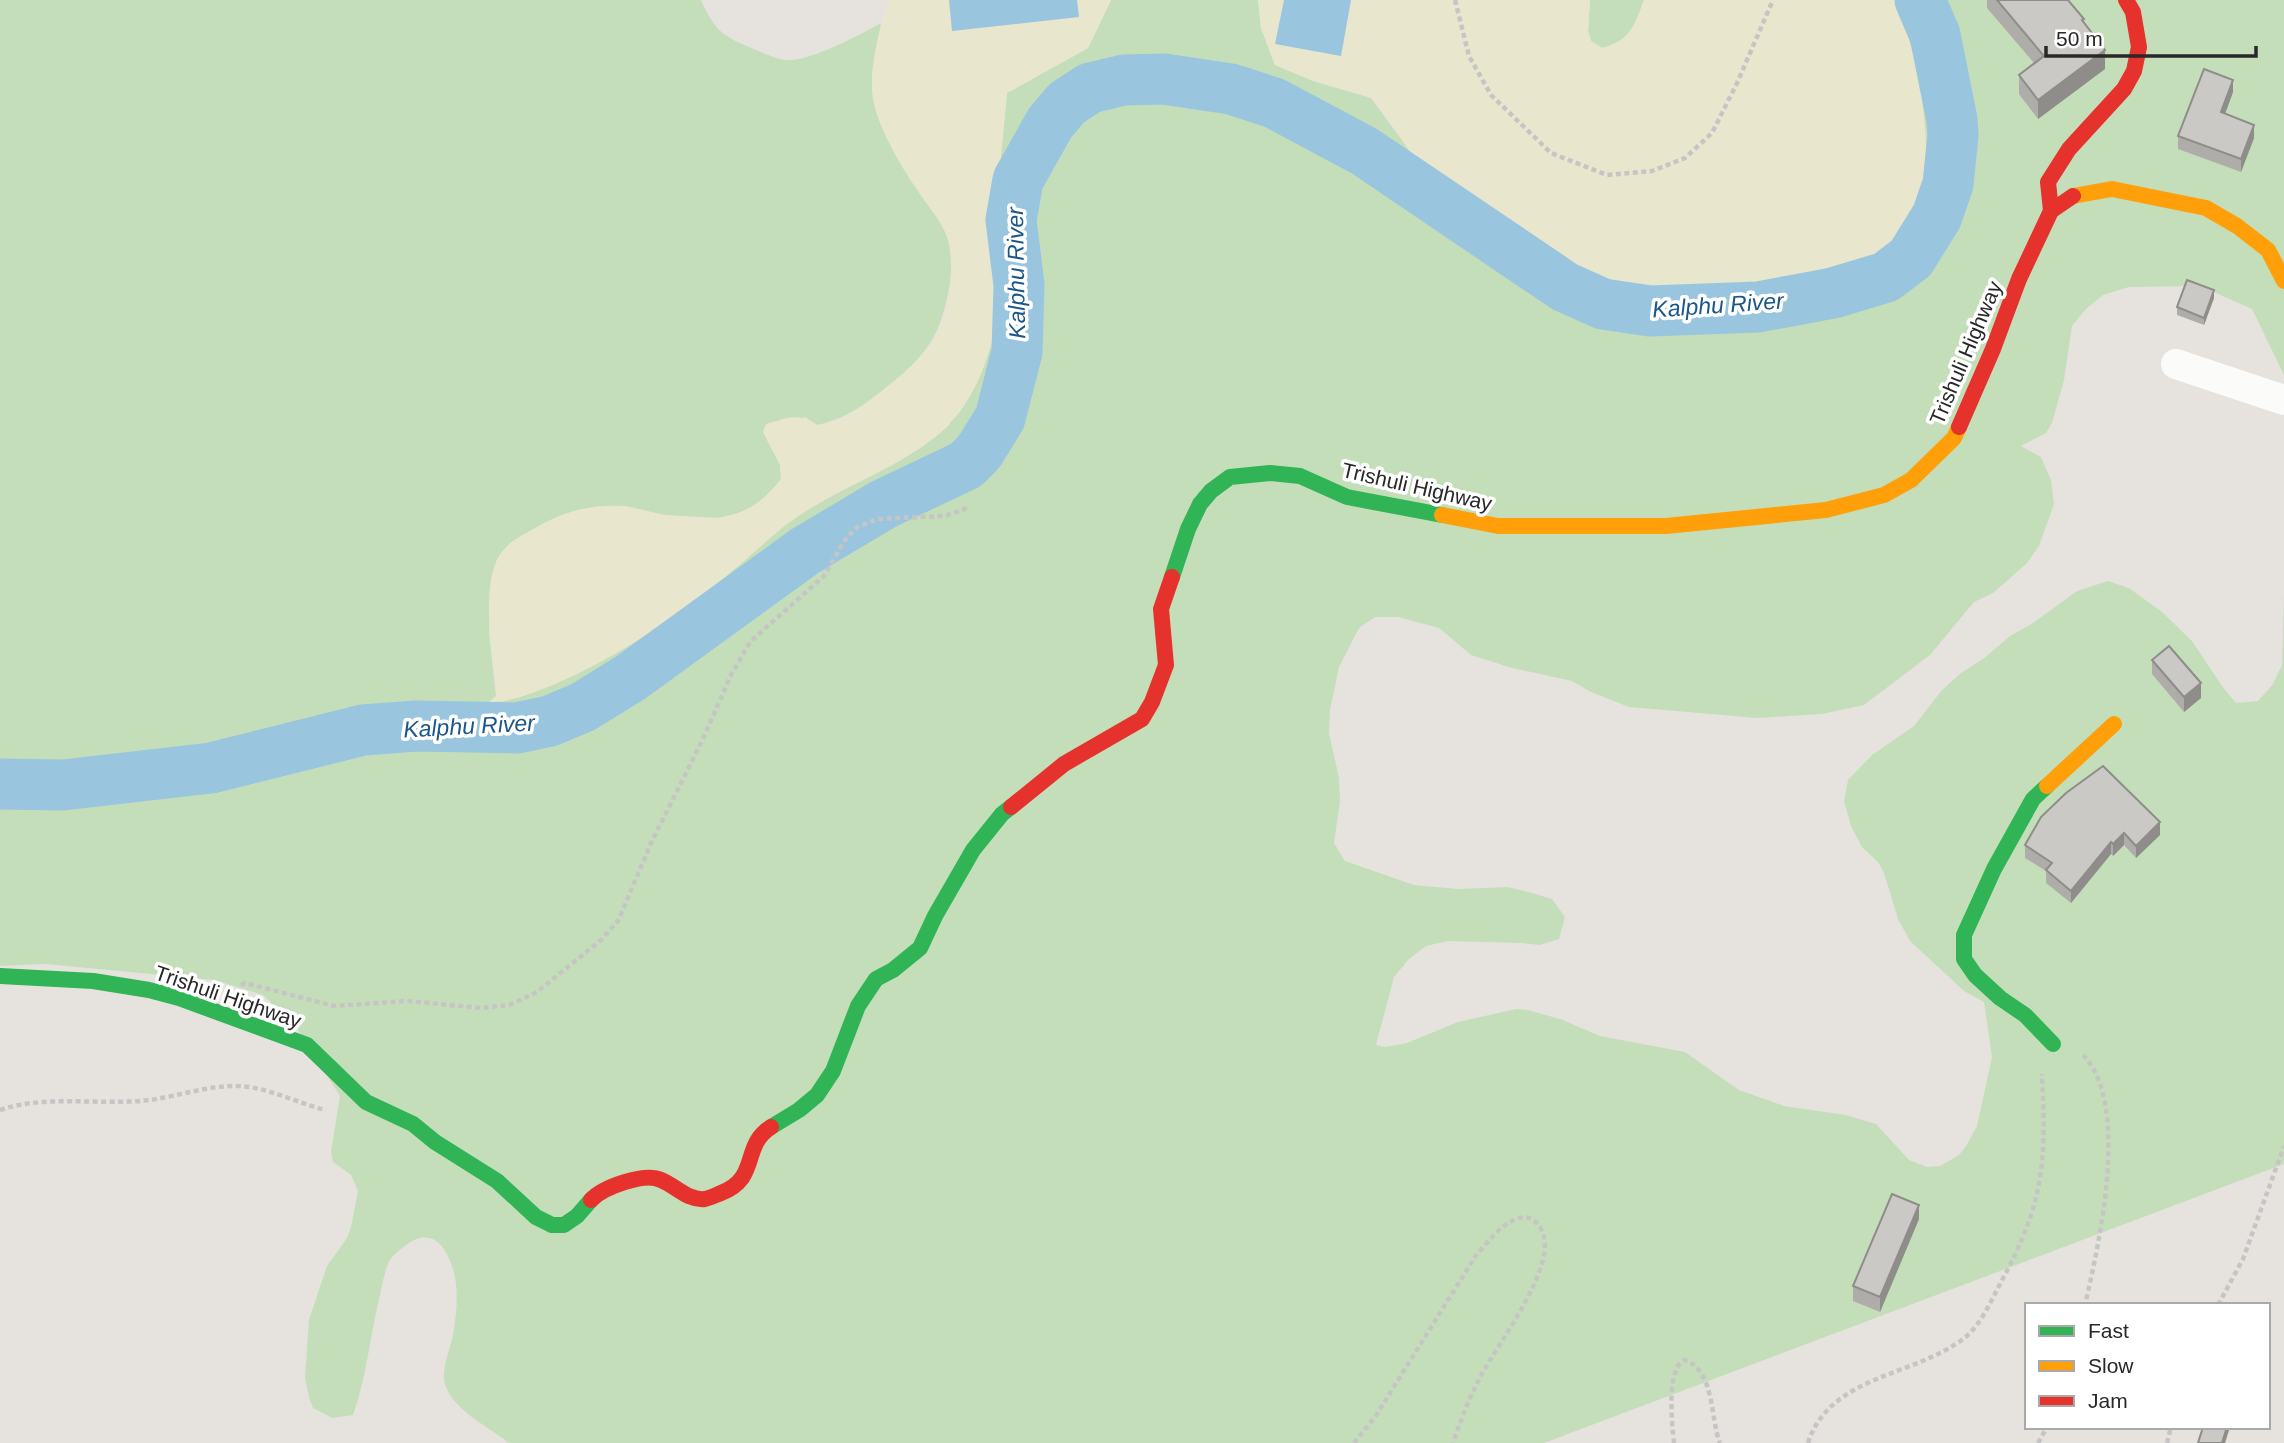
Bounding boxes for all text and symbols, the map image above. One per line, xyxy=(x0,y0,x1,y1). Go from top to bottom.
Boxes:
scale bar xyxy=(2046,14,2256,58)
text: 50 m xyxy=(2056,27,2103,50)
water label: Kalphu River xyxy=(1002,206,1030,339)
street label: Trishuli Highway xyxy=(1925,277,2006,428)
water label: Kalphu River xyxy=(1651,287,1786,323)
street label: Trishuli Highway xyxy=(1340,458,1495,515)
water label: Kalphu River xyxy=(403,710,537,742)
street label: Trishuli Highway xyxy=(152,961,305,1033)
legend xyxy=(2025,1303,2270,1429)
text: Fast xyxy=(2088,1319,2129,1342)
text: Slow xyxy=(2088,1354,2134,1377)
text: Jam xyxy=(2088,1389,2128,1412)

